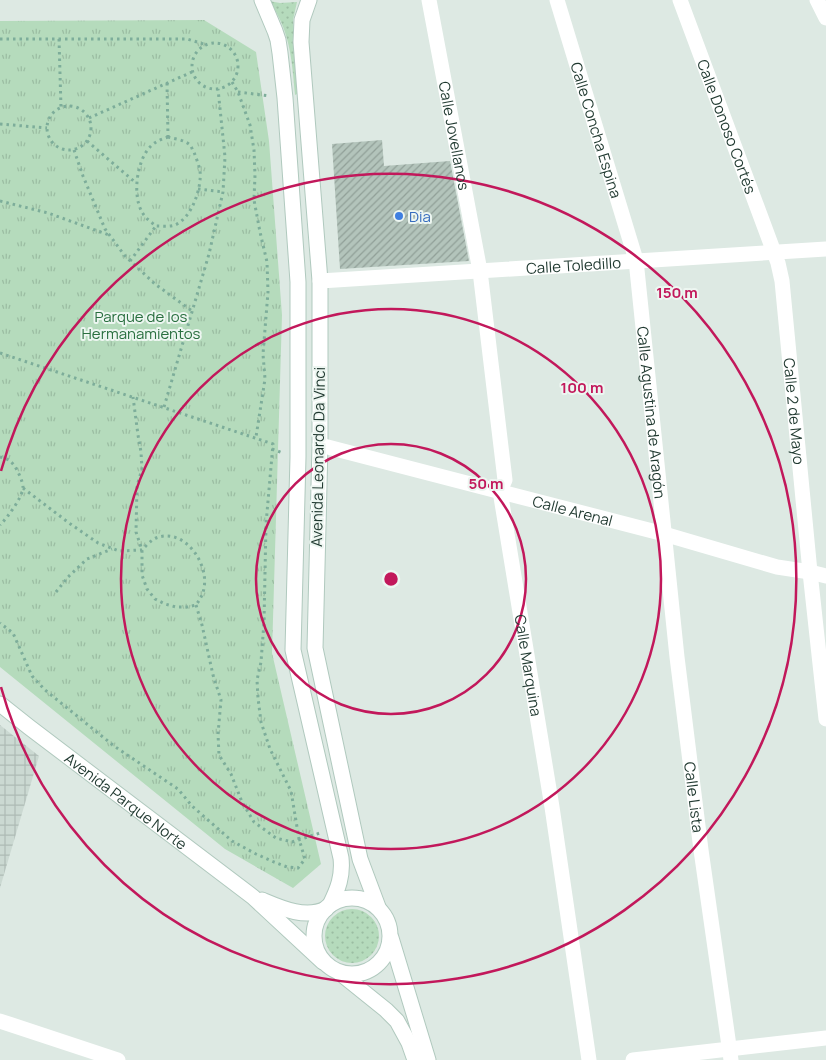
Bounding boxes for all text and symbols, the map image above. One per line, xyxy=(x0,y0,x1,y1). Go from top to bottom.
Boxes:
street label: Calle Donoso Cortés xyxy=(693,56,762,197)
street label: Calle Concha Espina xyxy=(566,60,627,201)
street label: Calle Jovellanos xyxy=(434,79,475,192)
place label: Dia xyxy=(409,206,431,227)
marker: Dia xyxy=(393,210,405,222)
street label: Calle Toledillo xyxy=(525,251,622,278)
text: 150 m xyxy=(656,282,698,303)
park label: Parque de los Hermanamientos xyxy=(82,306,201,344)
street label: Calle Agustina de Aragón xyxy=(632,325,671,500)
street label: Calle 2 de Mayo xyxy=(779,357,810,466)
street label: Avenida Leonardo Da Vinci xyxy=(306,367,330,547)
text: 100 m xyxy=(561,377,603,398)
text: 50 m xyxy=(468,473,504,494)
street label: Calle Arenal xyxy=(530,490,615,531)
centre of rings xyxy=(382,570,400,588)
street label: Calle Marquina xyxy=(510,613,547,718)
street label: Avenida Parque Norte xyxy=(61,747,192,854)
street label: Calle Lista xyxy=(680,760,709,834)

